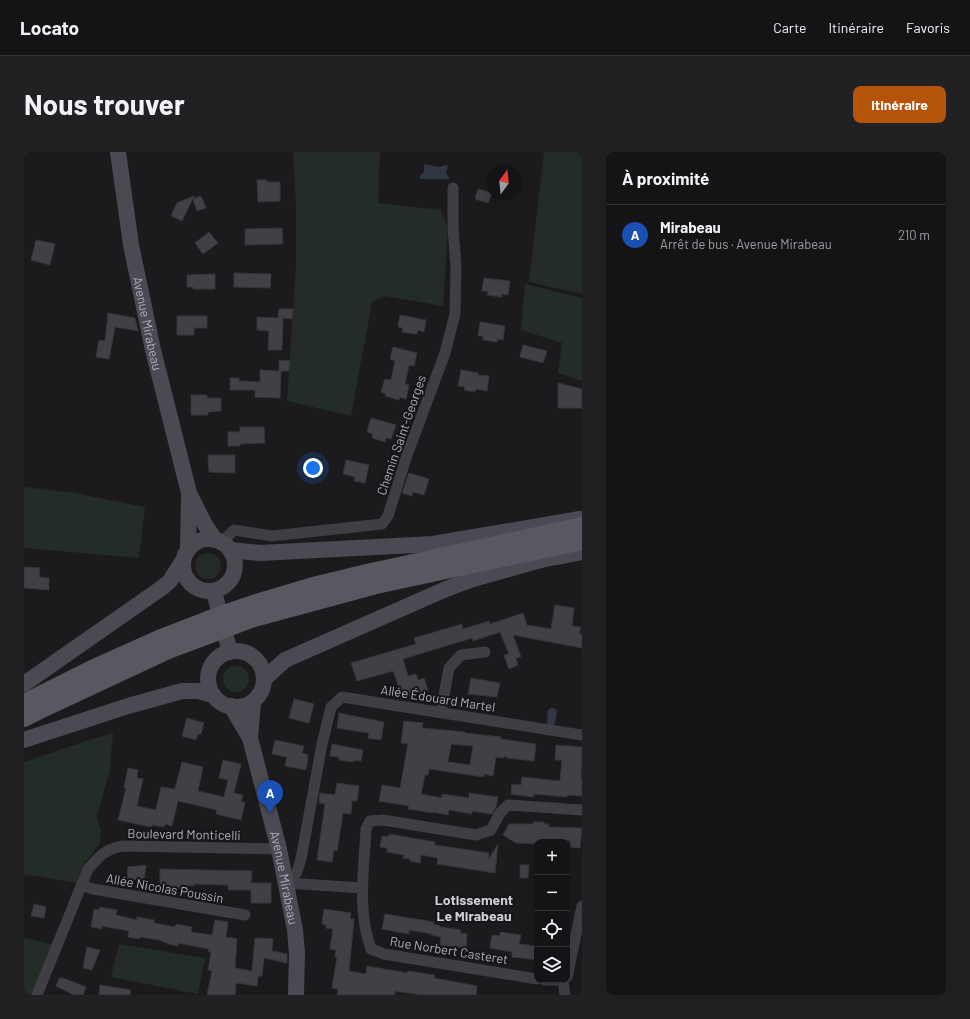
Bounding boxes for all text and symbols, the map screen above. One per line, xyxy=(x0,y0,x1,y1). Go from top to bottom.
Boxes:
text: Locato xyxy=(20,16,79,39)
text: Carte xyxy=(773,19,806,36)
text: Itinéraire xyxy=(828,19,884,36)
text: Favoris xyxy=(906,19,950,36)
button: Itinéraire xyxy=(853,86,946,123)
text: Nous trouver xyxy=(24,87,185,121)
north arrow xyxy=(486,164,522,200)
text: À proximité xyxy=(622,168,709,188)
text: Mirabeau xyxy=(660,218,721,236)
text: A xyxy=(631,227,639,243)
text: 210 m xyxy=(898,227,930,243)
text: Arrêt de bus · Avenue Mirabeau xyxy=(660,236,832,252)
street label: Avenue Mirabeau xyxy=(130,275,166,372)
street label: Chemin Saint-Georges xyxy=(373,373,429,497)
your location xyxy=(303,458,323,478)
street label: Allée Édouard Martel xyxy=(380,681,496,715)
pin: A xyxy=(257,780,283,813)
street label: Boulevard Monticelli xyxy=(127,825,241,843)
street label: Avenue Mirabeau xyxy=(267,829,302,926)
map controls xyxy=(534,839,570,983)
button: + xyxy=(534,839,570,875)
street label: Allée Nicolas Poussin xyxy=(105,870,225,906)
button: − xyxy=(534,875,570,911)
district label: Lotissement Le Mirabeau xyxy=(435,891,513,924)
button: locate xyxy=(534,911,570,947)
street label: Rue Norbert Casteret xyxy=(389,933,509,967)
button: layers xyxy=(534,947,570,983)

